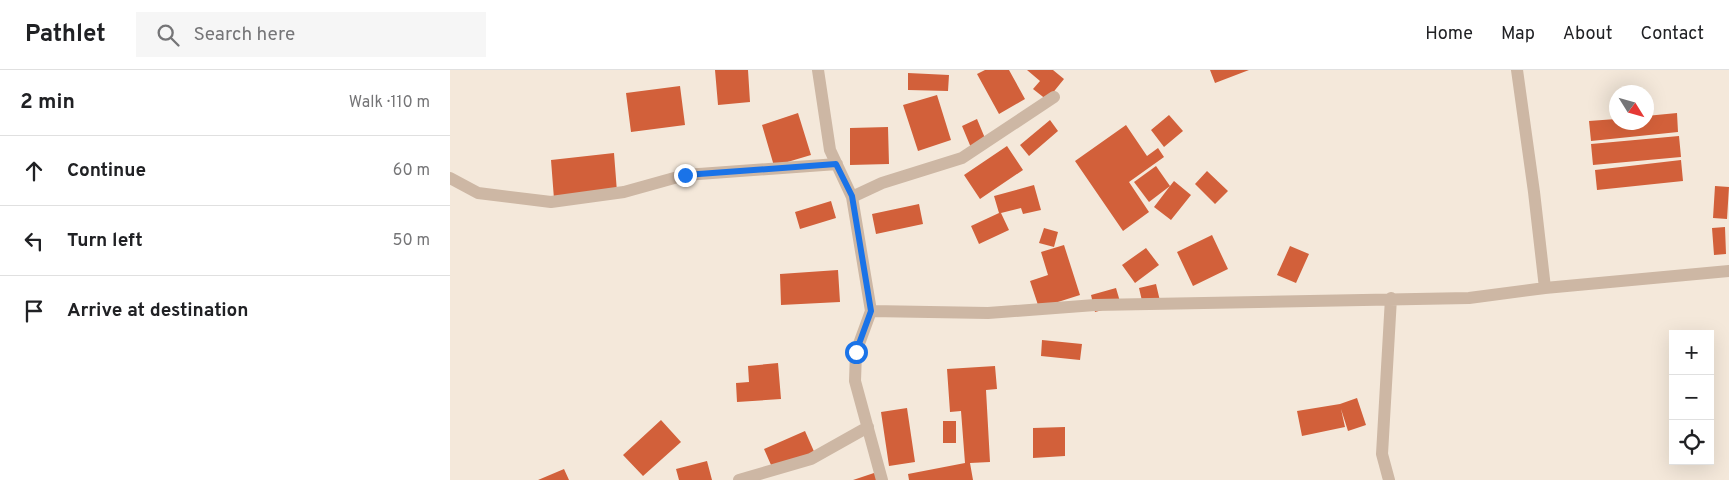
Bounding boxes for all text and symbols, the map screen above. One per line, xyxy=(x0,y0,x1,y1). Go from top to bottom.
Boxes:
search box xyxy=(136,12,486,57)
text: Pathlet xyxy=(25,20,106,50)
icon: search xyxy=(154,21,182,49)
text: Search here xyxy=(194,23,295,47)
text: Home xyxy=(1425,23,1473,46)
text: Map xyxy=(1501,23,1535,46)
text: About xyxy=(1563,23,1612,46)
text: Contact xyxy=(1640,23,1704,46)
north arrow xyxy=(1609,85,1654,130)
text: 2 min xyxy=(20,89,75,116)
text: Walk · 110 m xyxy=(349,93,430,113)
icon: ahead xyxy=(20,157,48,185)
text: Continue xyxy=(67,159,146,183)
text: 60 m xyxy=(393,161,430,181)
route end xyxy=(674,164,697,187)
icon: left xyxy=(20,227,48,255)
text: Turn left xyxy=(67,229,143,253)
text: 50 m xyxy=(393,231,430,251)
icon: arrive xyxy=(20,297,48,325)
text: Arrive at destination xyxy=(67,299,248,323)
map controls xyxy=(1669,330,1714,465)
button: + xyxy=(1669,330,1714,375)
route start xyxy=(845,341,868,364)
button: − xyxy=(1669,375,1714,420)
button: locate xyxy=(1669,420,1714,465)

